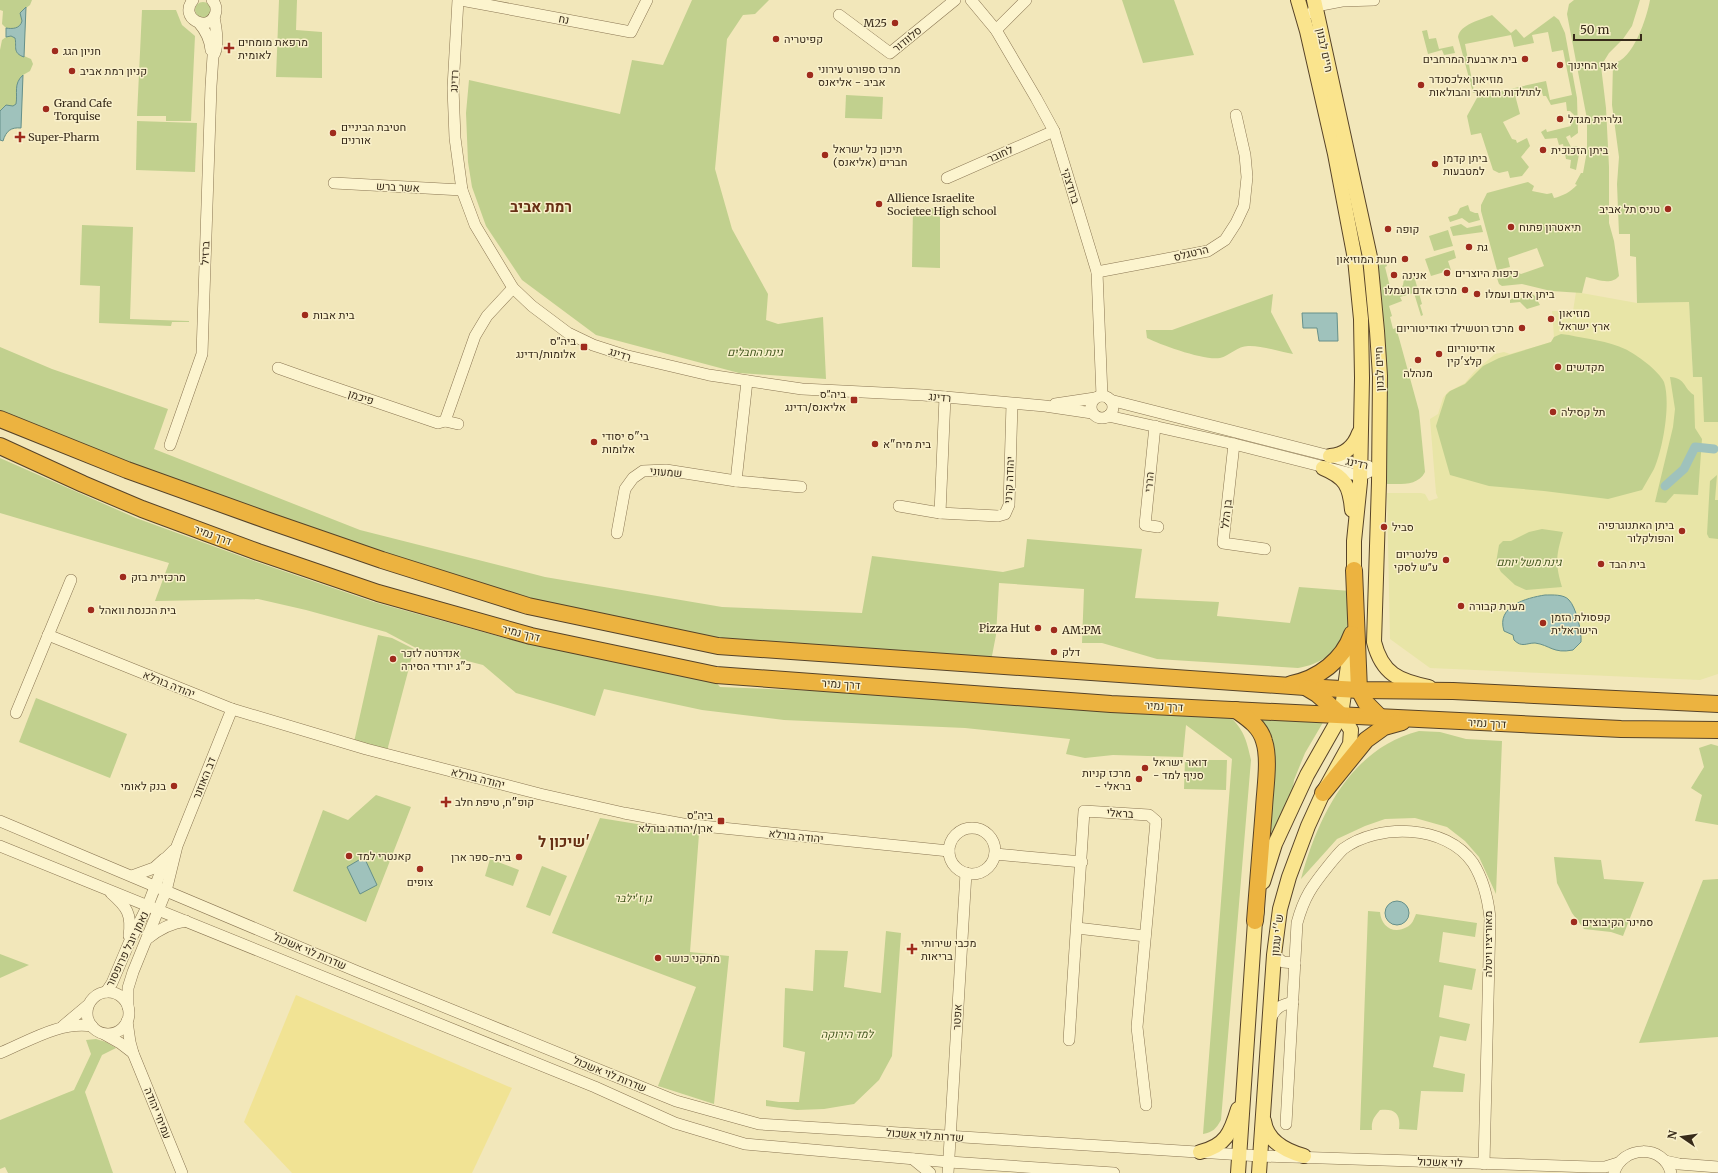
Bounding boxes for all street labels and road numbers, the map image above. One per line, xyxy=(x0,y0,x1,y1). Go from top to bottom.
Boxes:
street label: נח xyxy=(557,11,571,27)
street label: סלוודור xyxy=(890,23,924,55)
street label: חיים לבנון xyxy=(1314,27,1336,73)
street label: רדינג xyxy=(447,69,461,93)
street label: לחובר xyxy=(985,142,1015,166)
street label: ברודצקי xyxy=(1059,167,1083,206)
street label: אשר ברש xyxy=(376,179,420,195)
street label: ברזיל xyxy=(198,241,212,265)
street label: הרטגלס xyxy=(1172,242,1210,264)
street label: רדינג xyxy=(607,344,633,364)
street label: חיים לבנון xyxy=(1371,346,1387,392)
street label: פיכמן xyxy=(346,386,376,408)
street label: רדינג xyxy=(928,389,952,405)
street label: רדינג xyxy=(1344,454,1370,472)
street label: יהודה קרני xyxy=(1001,456,1017,504)
street label: שמעוני xyxy=(649,464,683,480)
street label: הררי xyxy=(1141,471,1157,493)
street label: בן הלל xyxy=(1218,498,1235,529)
street label: דרך נמיר xyxy=(192,522,234,548)
street label: דרך נמיר xyxy=(500,622,542,645)
street label: יהודה בורלא xyxy=(141,667,197,701)
street label: דרך נמיר xyxy=(821,676,861,692)
street label: דרך נמיר xyxy=(1144,698,1184,714)
street label: דרך נמיר xyxy=(1467,715,1507,731)
street label: דב האוזנר xyxy=(189,755,219,801)
street label: יהודה בורלא xyxy=(450,765,506,791)
street label: בראלי xyxy=(1106,805,1134,821)
street label: יהודה בורלא xyxy=(768,826,824,846)
street label: נאמן יובל פרופסור xyxy=(103,909,151,989)
street label: מאוריציו ויטלה xyxy=(1481,911,1495,977)
street label: ש''י עגנון xyxy=(1268,913,1286,957)
street label: שדרות לוי אשכול xyxy=(271,929,349,973)
street label: אפטר xyxy=(949,1004,965,1030)
street label: שדרות לוי אשכול xyxy=(571,1053,649,1095)
street label: עמיחי יהודה xyxy=(141,1085,175,1141)
street label: שדרות לוי אשכול xyxy=(886,1125,964,1145)
street label: לוי אשכול xyxy=(1417,1154,1463,1170)

